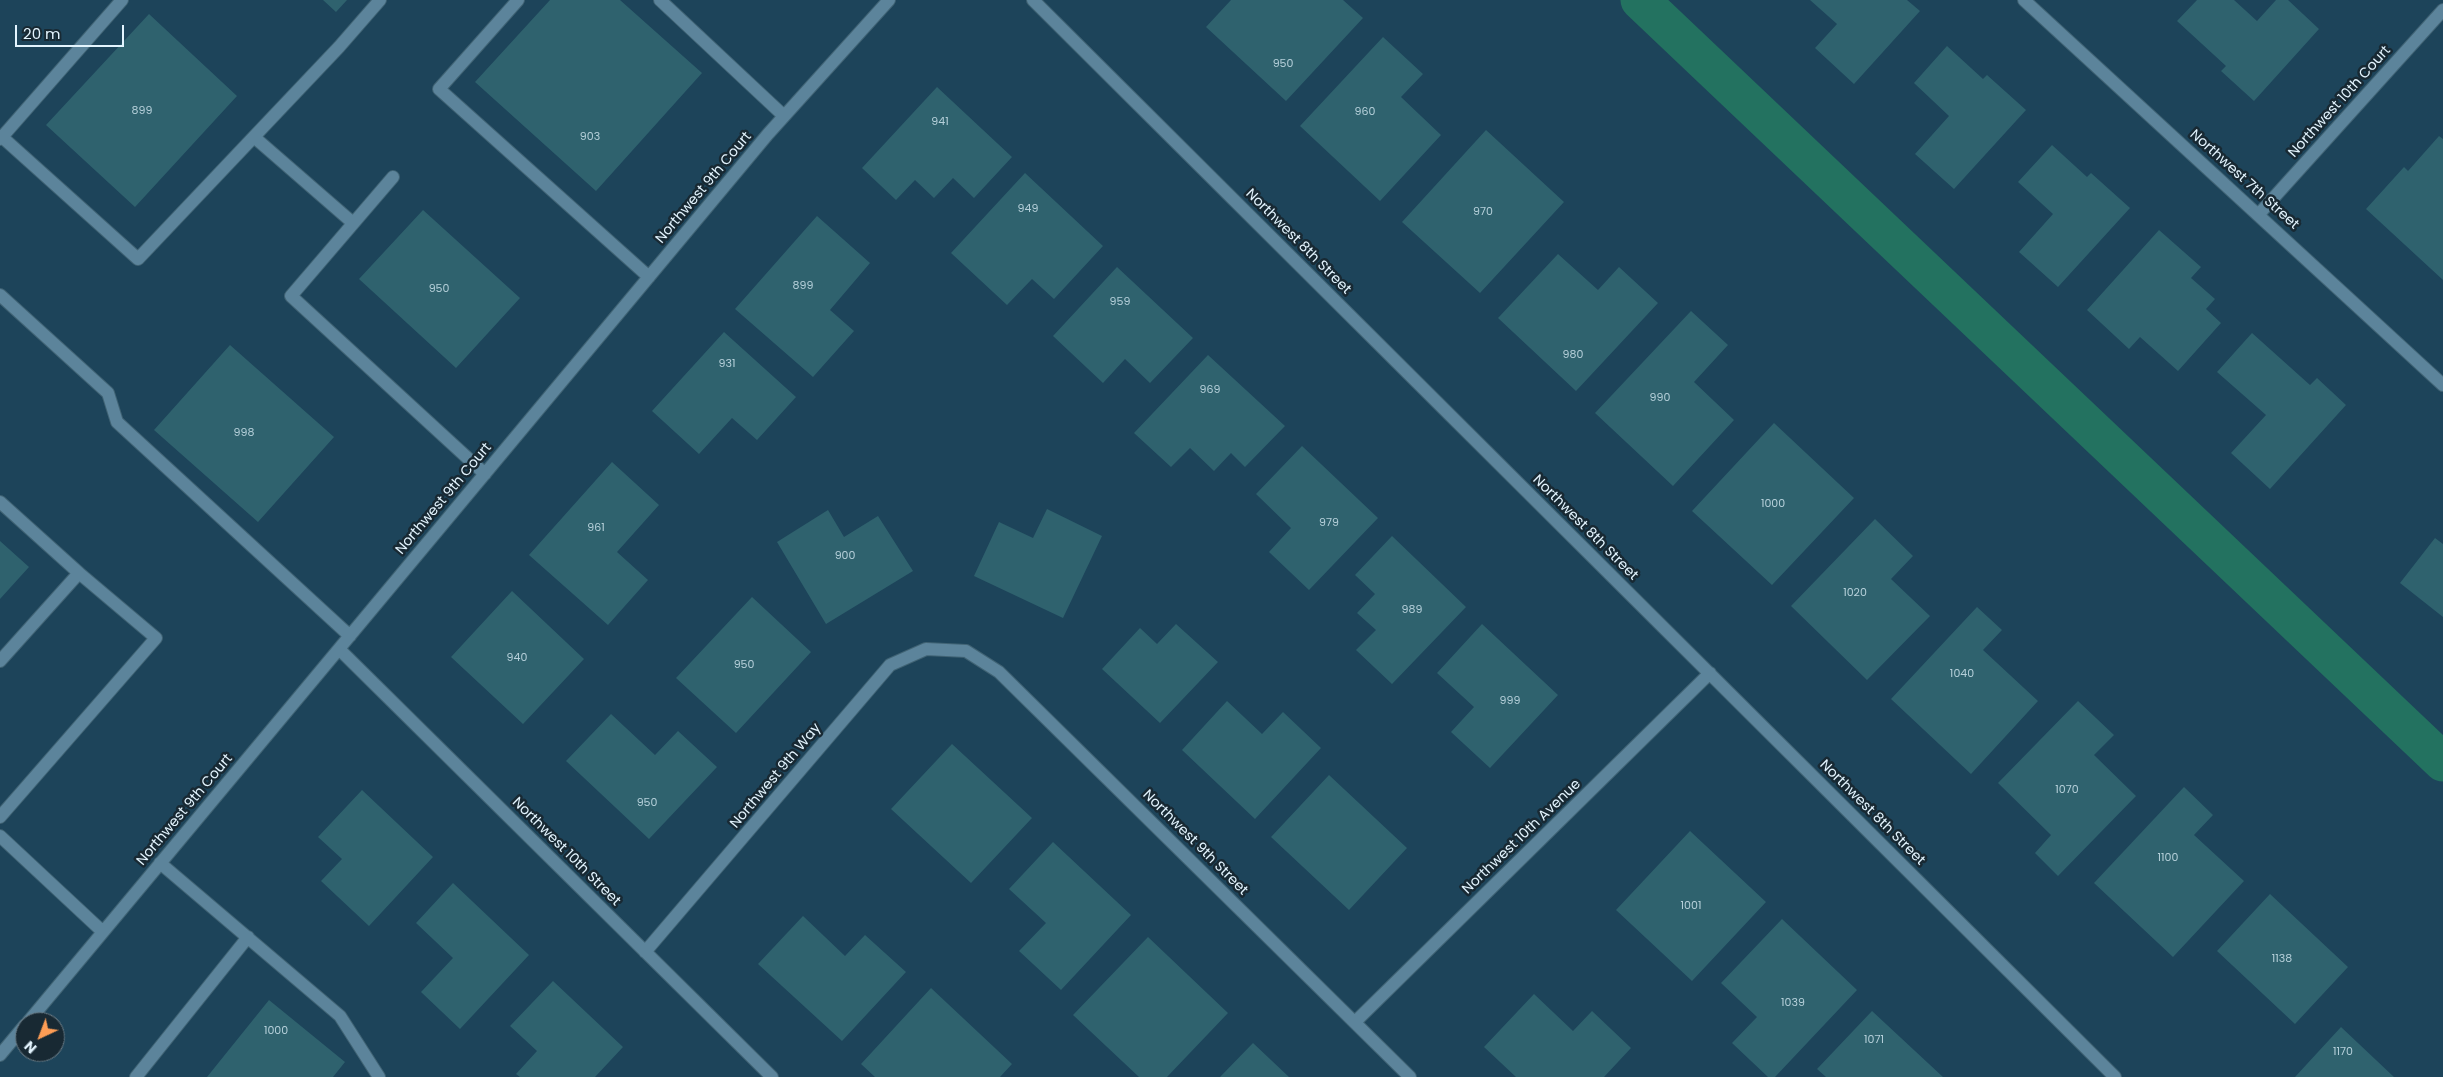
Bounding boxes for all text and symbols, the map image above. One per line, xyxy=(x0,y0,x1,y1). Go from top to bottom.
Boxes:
scale bar xyxy=(18,15,126,47)
text: 20 m xyxy=(23,23,61,44)
street label: Northwest 10th Court xyxy=(2285,43,2395,161)
house number: 950 xyxy=(1273,57,1293,71)
house number: 899 xyxy=(132,104,152,118)
house number: 960 xyxy=(1355,105,1375,119)
house number: 941 xyxy=(931,115,949,129)
street label: Northwest 7th Street xyxy=(2186,127,2302,233)
street label: Northwest 9th Court xyxy=(653,129,755,247)
house number: 903 xyxy=(580,130,600,144)
street label: Northwest 8th Street xyxy=(1242,186,1354,298)
house number: 949 xyxy=(1018,202,1038,216)
house number: 970 xyxy=(1473,205,1493,219)
house number: 899 xyxy=(793,279,813,293)
house number: 950 xyxy=(429,282,449,296)
house number: 959 xyxy=(1110,295,1130,309)
house number: 980 xyxy=(1563,348,1583,362)
house number: 931 xyxy=(719,357,735,371)
house number: 969 xyxy=(1200,383,1220,397)
house number: 990 xyxy=(1650,391,1670,405)
house number: 998 xyxy=(234,426,254,440)
street label: Northwest 9th Court xyxy=(393,440,495,558)
street label: Northwest 8th Street xyxy=(1529,472,1641,584)
house number: 1000 xyxy=(1761,497,1785,511)
house number: 979 xyxy=(1319,516,1339,530)
house number: 961 xyxy=(587,521,605,535)
house number: 900 xyxy=(835,549,855,563)
house number: 1020 xyxy=(1843,586,1867,600)
house number: 989 xyxy=(1402,603,1422,617)
house number: 940 xyxy=(507,651,527,665)
house number: 950 xyxy=(734,658,754,672)
house number: 1040 xyxy=(1950,667,1974,681)
house number: 999 xyxy=(1500,694,1520,708)
street label: Northwest 9th Way xyxy=(727,720,825,832)
street label: Northwest 9th Court xyxy=(134,751,236,869)
street label: Northwest 8th Street xyxy=(1816,757,1928,869)
street label: Northwest 10th Avenue xyxy=(1459,776,1585,898)
house number: 1070 xyxy=(2055,783,2079,797)
street label: Northwest 9th Street xyxy=(1139,787,1251,899)
street label: Northwest 10th Street xyxy=(508,794,624,910)
house number: 950 xyxy=(637,796,657,810)
house number: 1100 xyxy=(2158,851,2178,865)
house number: 1001 xyxy=(1681,899,1701,913)
house number: 1138 xyxy=(2272,952,2292,966)
house number: 1039 xyxy=(1781,996,1805,1010)
north arrow xyxy=(15,1012,65,1062)
house number: 1000 xyxy=(264,1024,288,1038)
house number: 1071 xyxy=(1864,1033,1884,1047)
text: N xyxy=(20,1036,41,1058)
house number: 1170 xyxy=(2333,1045,2353,1059)

